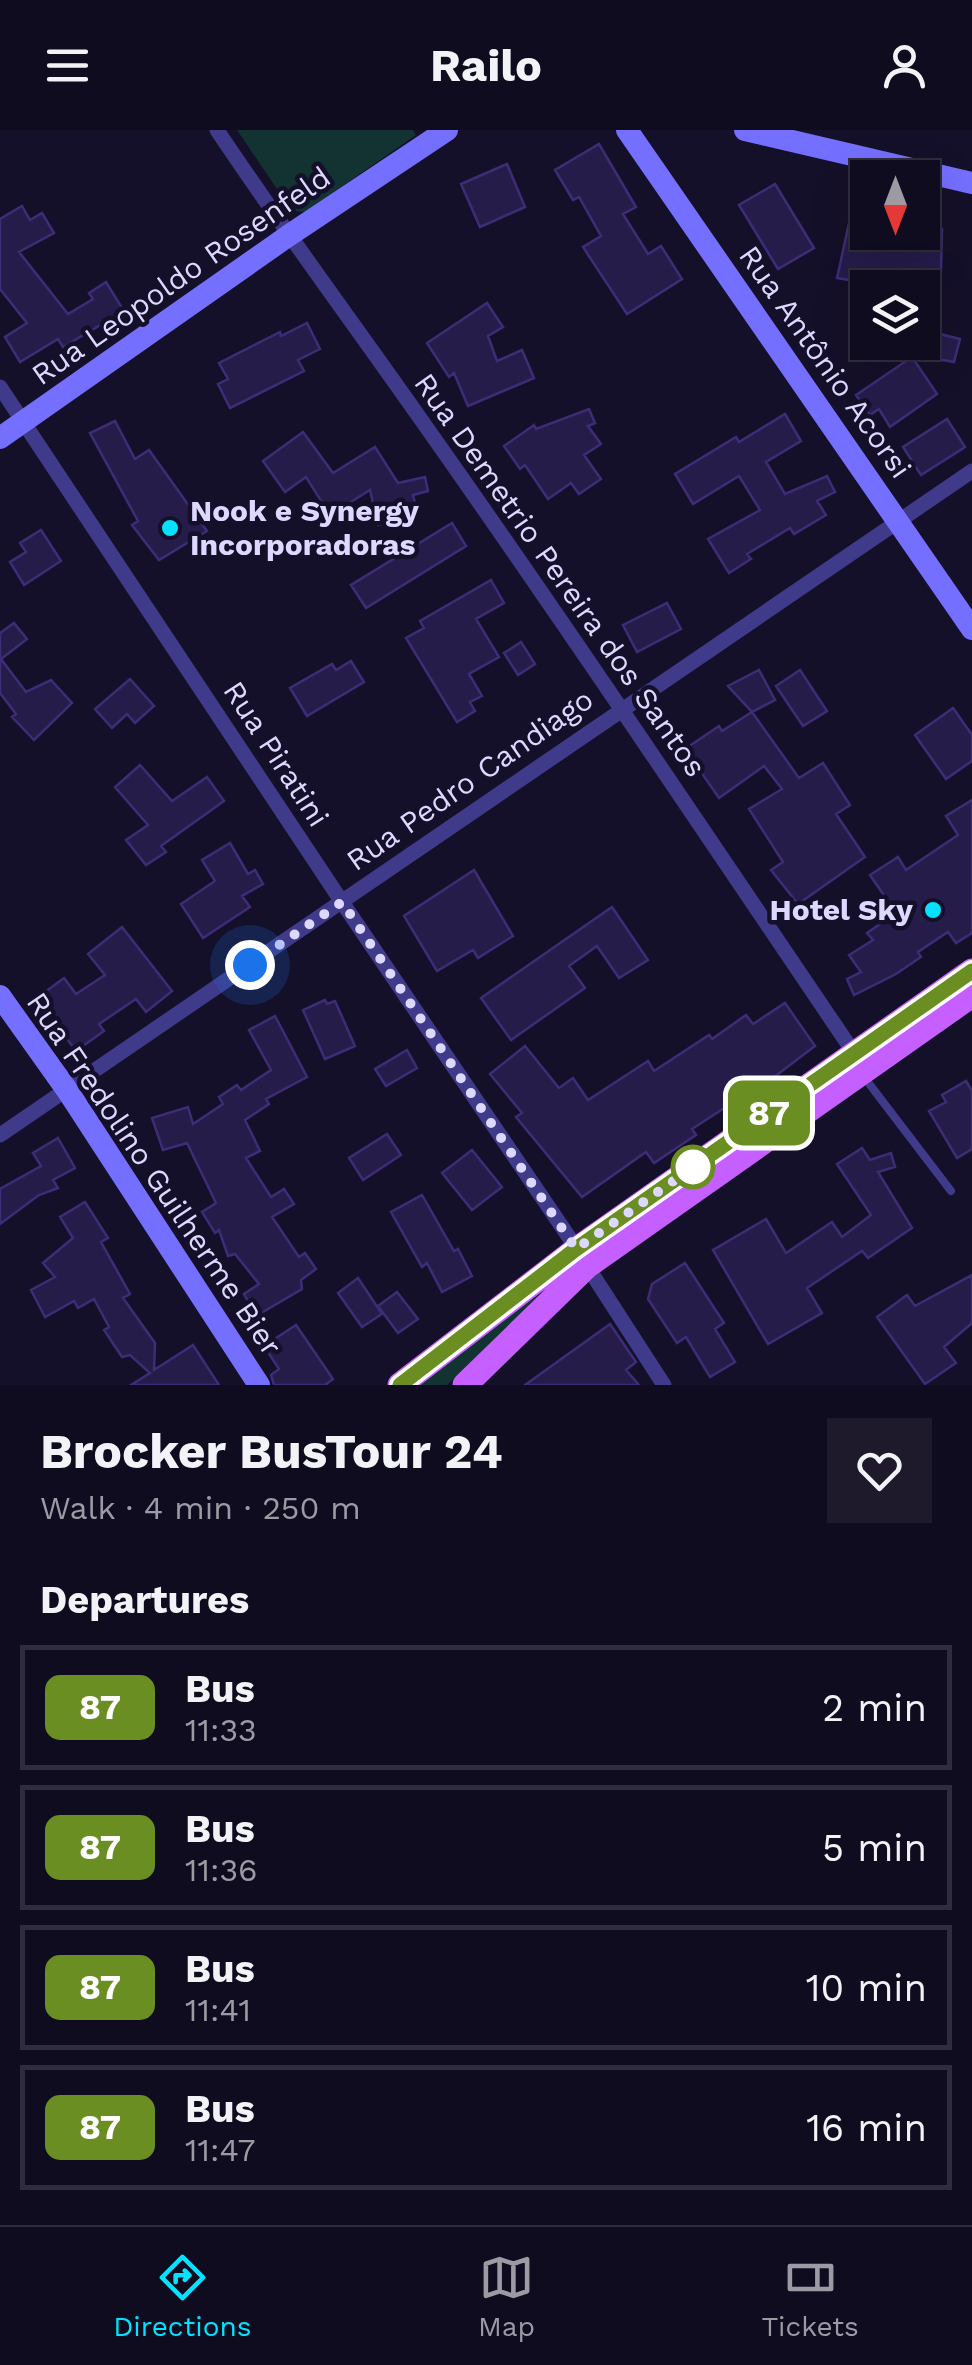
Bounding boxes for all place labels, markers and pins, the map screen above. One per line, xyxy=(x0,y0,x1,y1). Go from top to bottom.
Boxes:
place label: Nook e Synergy Incorporadoras xyxy=(190,493,419,562)
marker: Nook e Synergy Incorporadoras xyxy=(159,517,181,539)
place label: Hotel Sky xyxy=(770,892,913,927)
marker: Hotel Sky xyxy=(922,899,944,921)
unlabelled marker xyxy=(672,1146,714,1188)

